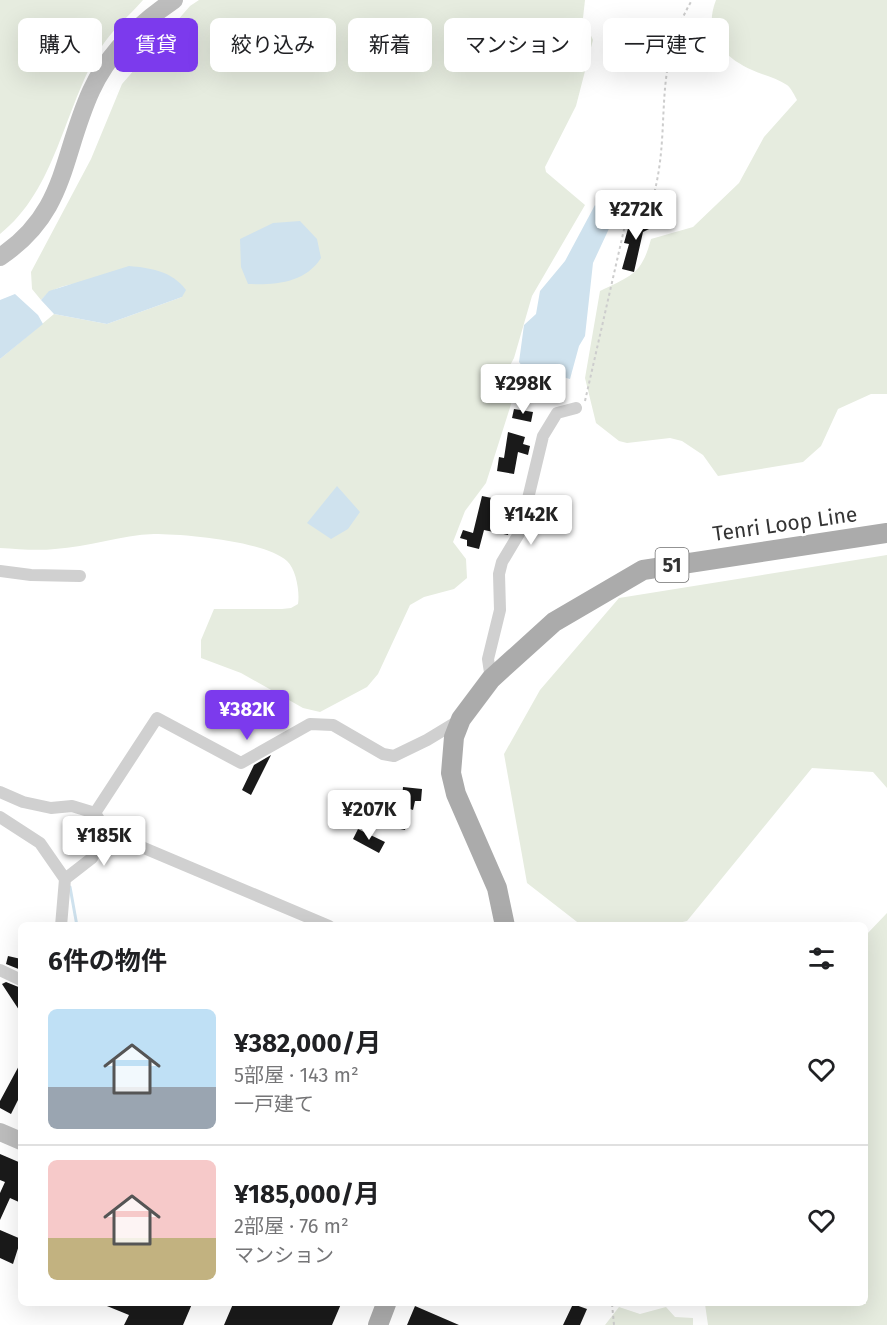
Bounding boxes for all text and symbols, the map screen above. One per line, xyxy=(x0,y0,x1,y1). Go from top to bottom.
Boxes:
chip: 購入 xyxy=(18,18,102,72)
chip: 賃貸 xyxy=(114,18,198,72)
chip: 絞り込み xyxy=(210,18,336,72)
chip: 新着 xyxy=(348,18,432,72)
chip: マンション xyxy=(444,18,591,72)
chip: 一戸建て xyxy=(603,18,729,72)
pin: ¥272K xyxy=(594,190,678,241)
text: ¥272K xyxy=(609,197,663,221)
pin: ¥298K xyxy=(481,364,565,415)
text: ¥298K xyxy=(495,371,551,395)
pin: ¥142K xyxy=(489,495,573,546)
street label: Tenri Loop Line xyxy=(711,501,859,547)
text: ¥142K xyxy=(504,502,558,526)
road number: 51 xyxy=(656,548,688,582)
pin: ¥382K xyxy=(205,690,289,741)
text: ¥382K xyxy=(219,697,275,721)
pin: ¥207K xyxy=(327,790,411,841)
text: ¥207K xyxy=(342,797,396,821)
pin: ¥185K xyxy=(62,816,146,867)
text: ¥185K xyxy=(76,823,132,847)
icon: filters xyxy=(805,942,838,975)
text: 6件の物件 xyxy=(48,946,167,977)
text: ¥382,000/月 xyxy=(234,1028,381,1059)
icon: home xyxy=(96,1033,168,1105)
icon: heart xyxy=(805,1053,838,1086)
text: 5部屋 · 143 m² xyxy=(234,1063,359,1087)
text: 一戸建て xyxy=(234,1092,314,1116)
text: ¥185,000/月 xyxy=(234,1179,380,1210)
icon: home xyxy=(96,1184,168,1256)
icon: heart xyxy=(805,1204,838,1237)
text: 2部屋 · 76 m² xyxy=(234,1214,349,1238)
text: マンション xyxy=(234,1243,334,1267)

